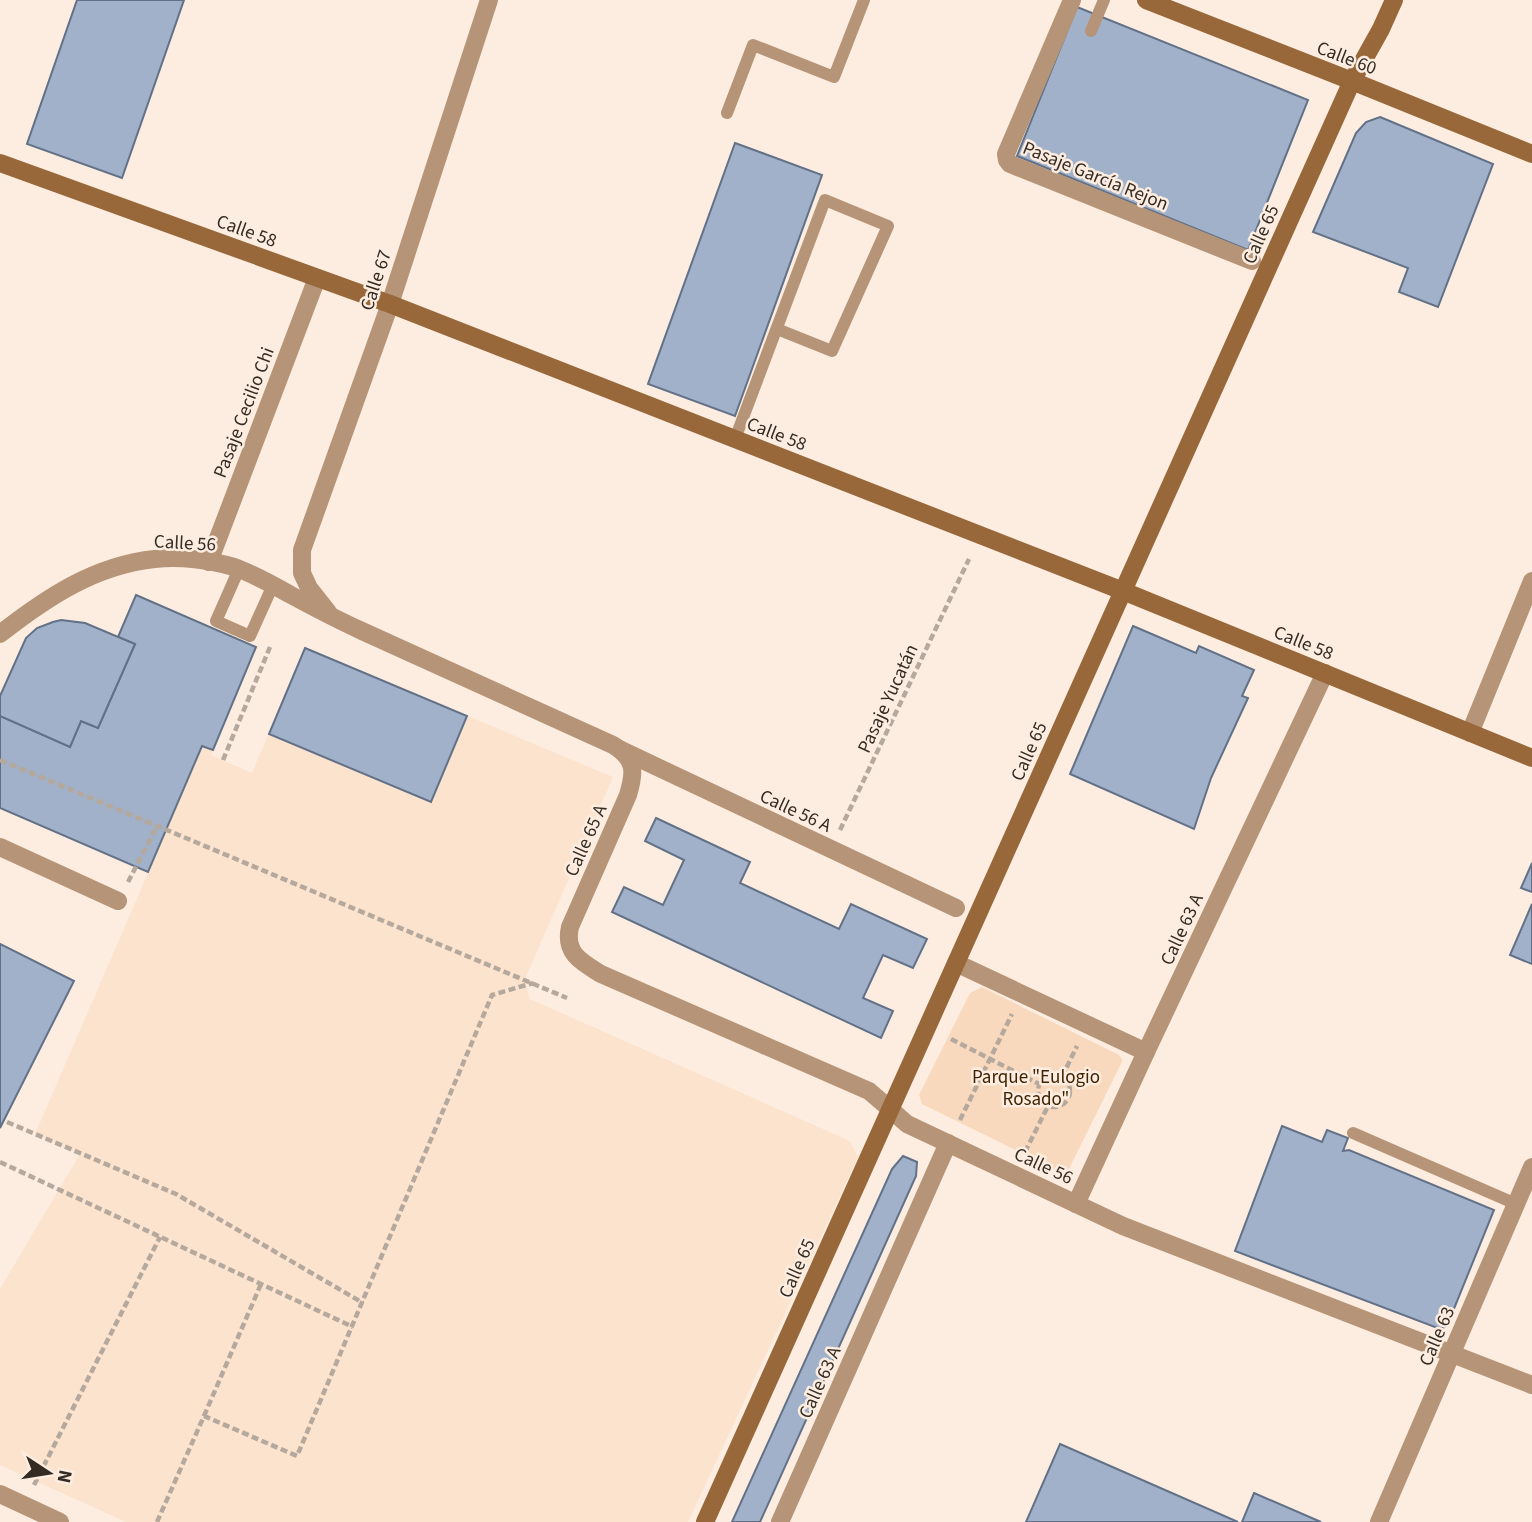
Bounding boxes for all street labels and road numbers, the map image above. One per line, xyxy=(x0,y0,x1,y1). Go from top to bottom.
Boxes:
street label: Calle 60 xyxy=(1313,35,1380,82)
street label: Pasaje García Rejon xyxy=(1019,135,1172,218)
street label: Calle 65 xyxy=(1236,201,1286,269)
street label: Calle 58 xyxy=(213,208,280,255)
street label: Calle 67 xyxy=(354,247,399,314)
street label: Pasaje Cecilio Chi xyxy=(207,343,282,482)
street label: Calle 58 xyxy=(743,411,810,458)
street label: Calle 56 xyxy=(153,528,217,559)
street label: Calle 58 xyxy=(1270,619,1337,668)
street label: Pasaje Yucatán xyxy=(851,640,925,758)
street label: Calle 65 xyxy=(1004,718,1054,786)
street label: Calle 56 A xyxy=(755,783,836,840)
street label: Calle 65 A xyxy=(559,800,615,881)
street label: Calle 63 A xyxy=(1154,889,1211,970)
street label: Calle 56 xyxy=(1009,1141,1077,1192)
street label: Calle 65 xyxy=(772,1235,822,1303)
street label: Calle 63 xyxy=(1413,1303,1462,1371)
street label: Calle 63 A xyxy=(793,1342,849,1423)

